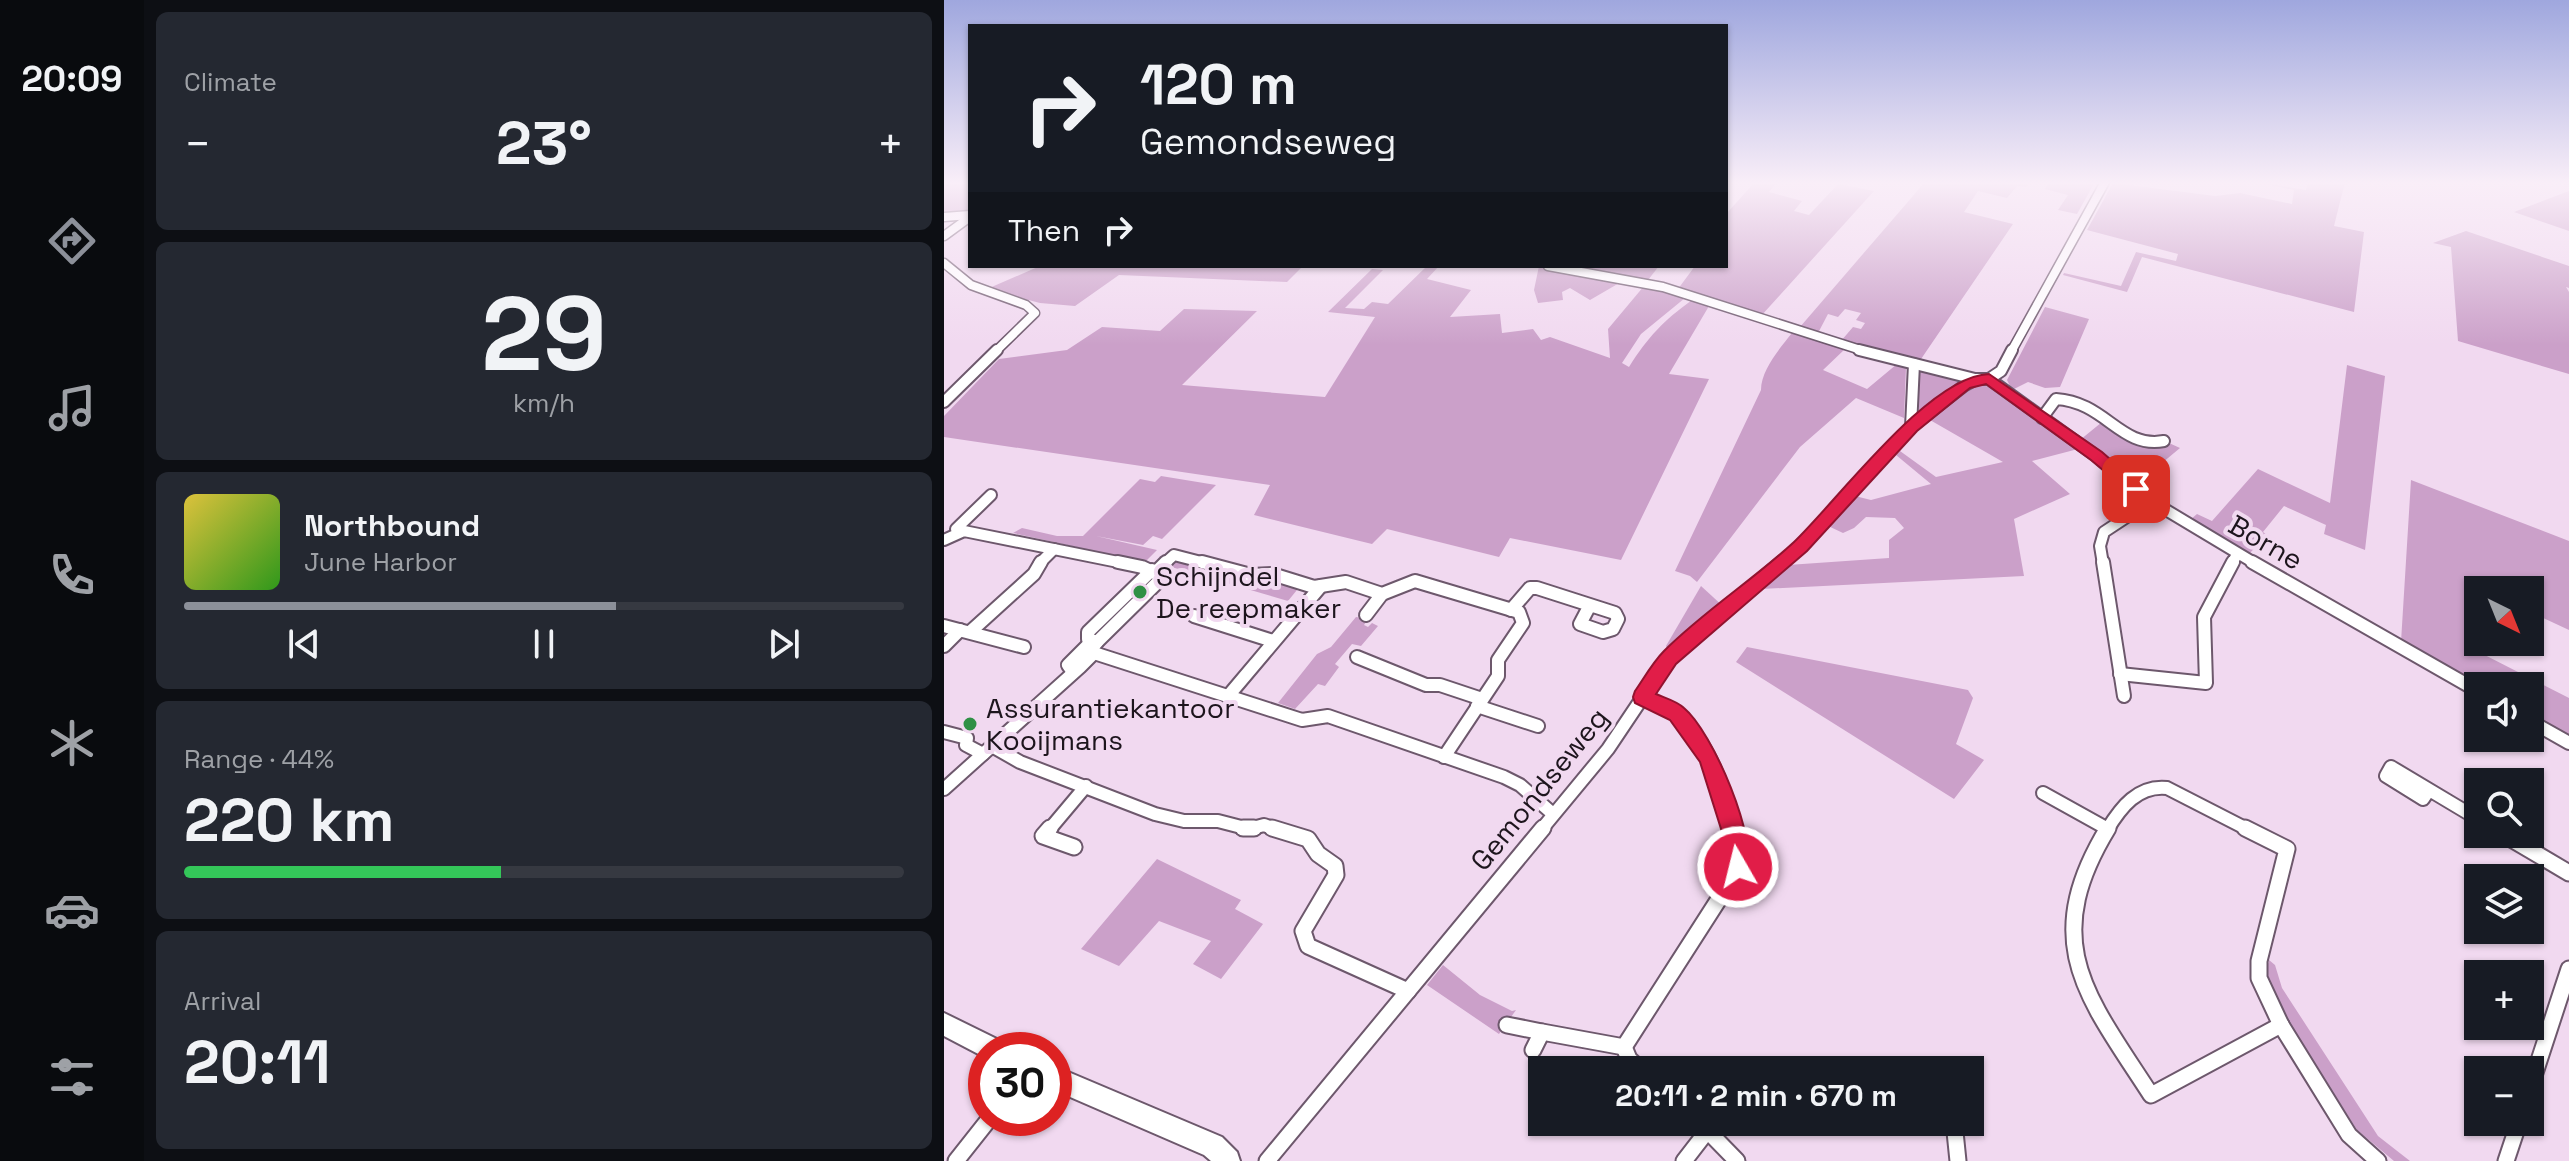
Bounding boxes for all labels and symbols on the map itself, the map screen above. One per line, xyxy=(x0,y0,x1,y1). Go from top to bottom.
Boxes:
pin xyxy=(2102,455,2170,523)
street label: Borne xyxy=(2222,506,2310,578)
place label: Schijndel De reepmaker xyxy=(1156,558,1341,626)
north arrow xyxy=(2464,576,2544,656)
marker: Schijndel De reepmaker xyxy=(1131,583,1149,601)
place label: Assurantiekantoor Kooijmans xyxy=(986,690,1235,758)
street label: Gemondseweg xyxy=(1462,700,1616,878)
marker: Assurantiekantoor Kooijmans xyxy=(961,715,979,733)
position arrow xyxy=(1696,825,1780,909)
speed limit sign: 30 xyxy=(968,1032,1072,1136)

